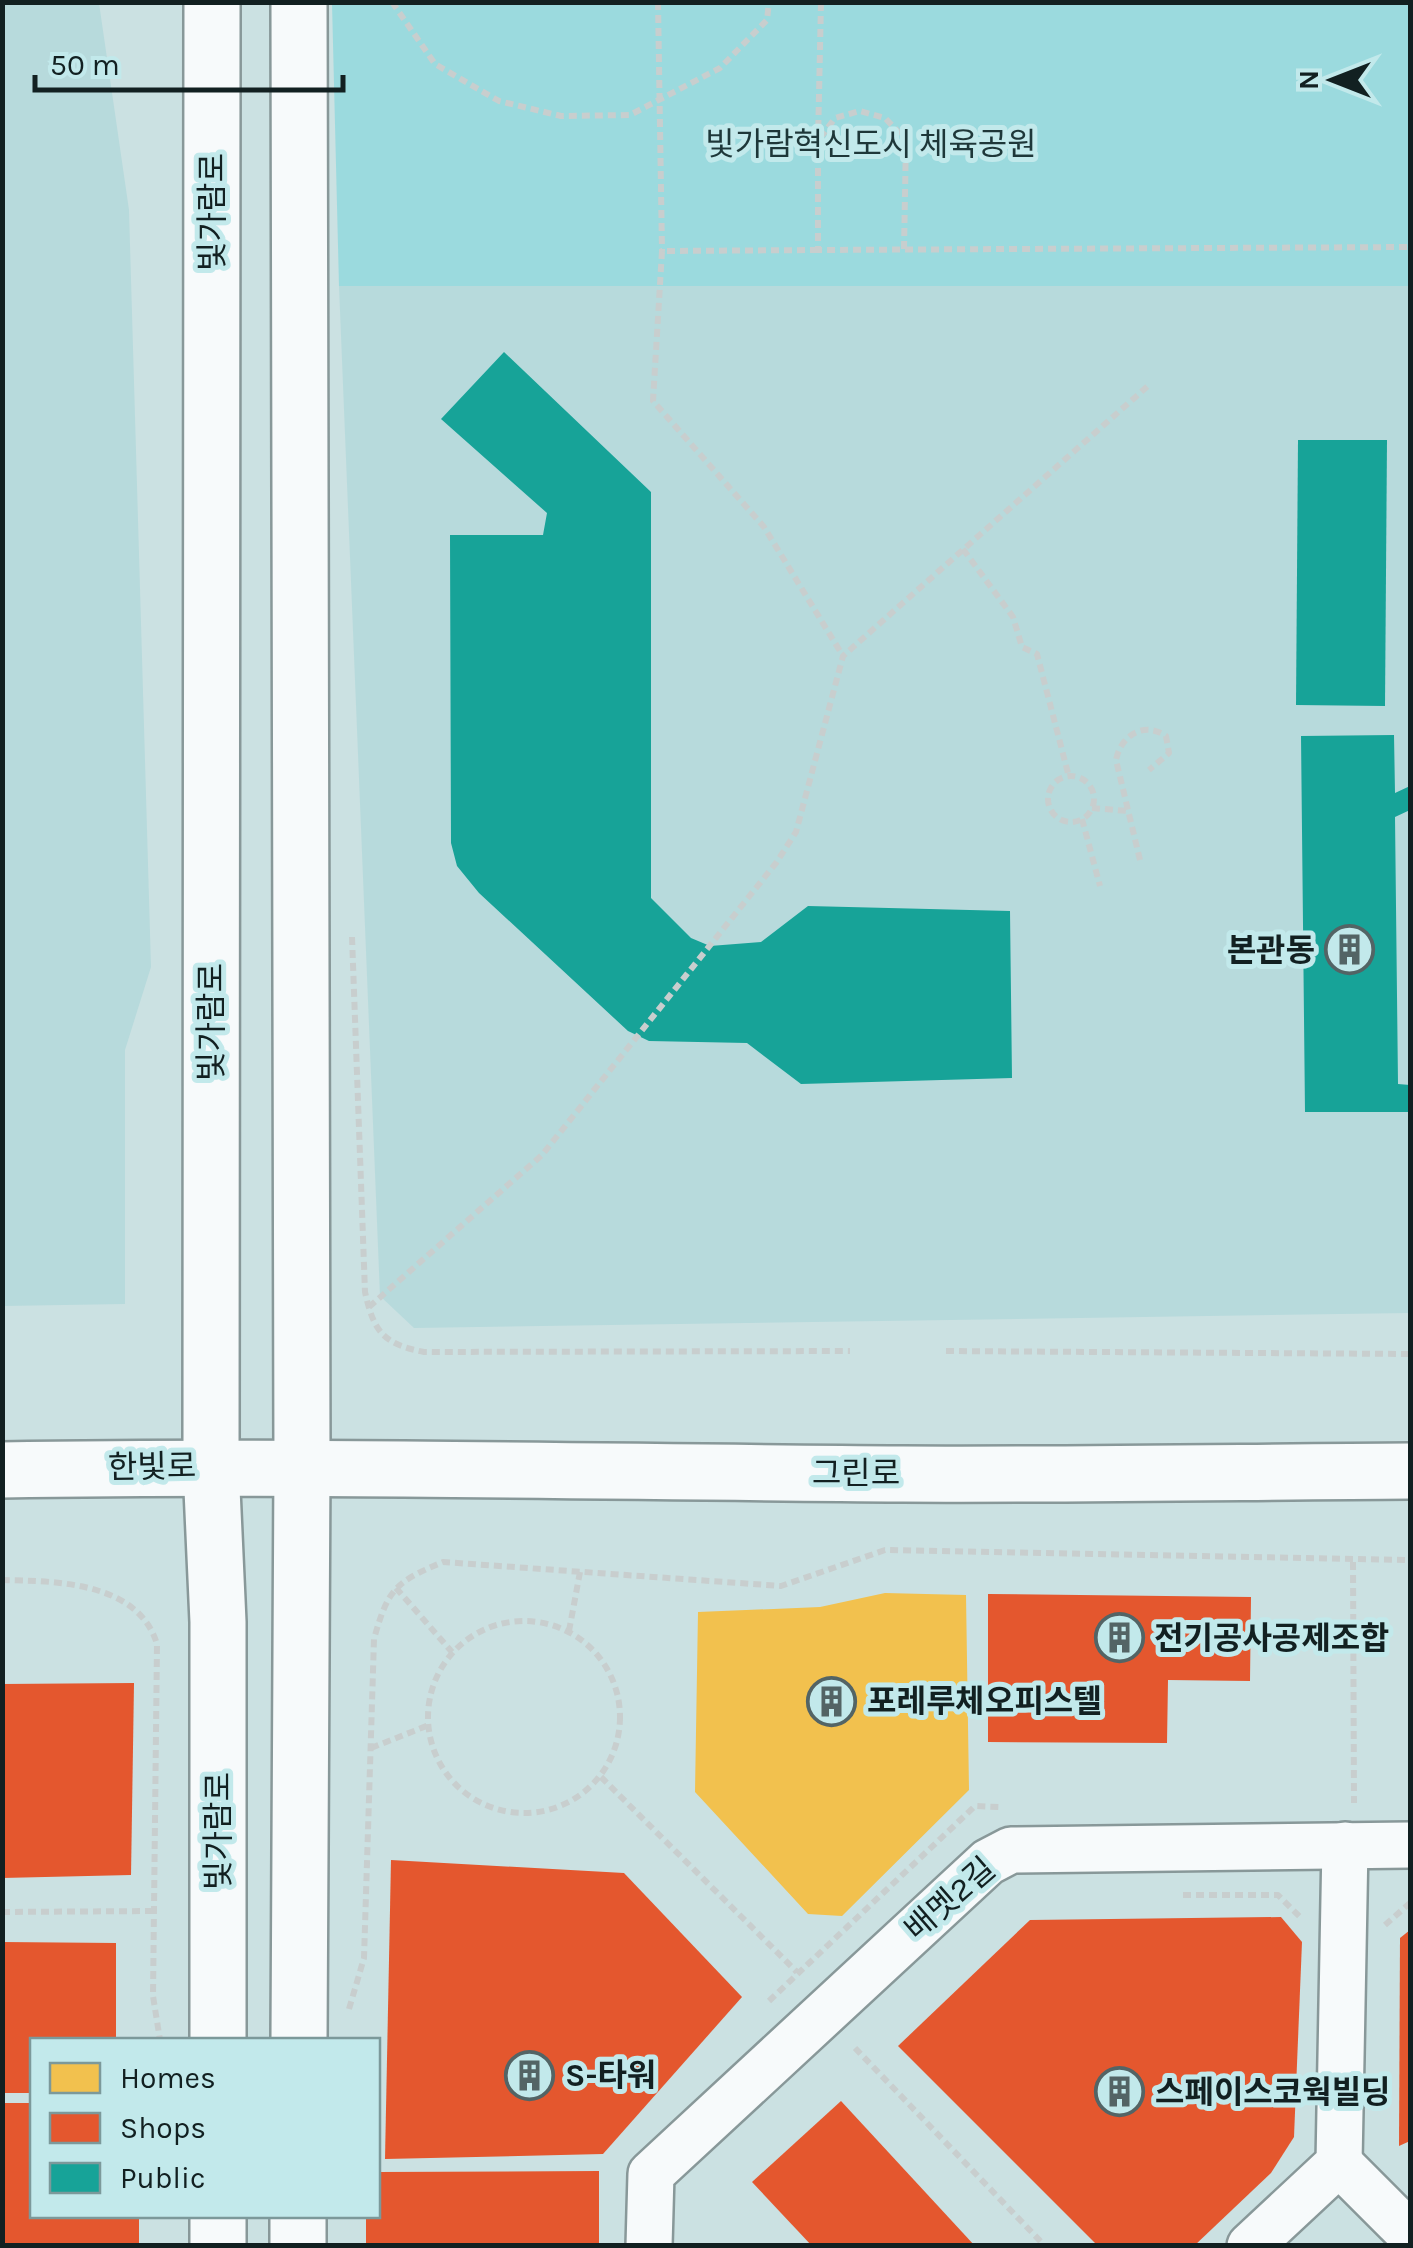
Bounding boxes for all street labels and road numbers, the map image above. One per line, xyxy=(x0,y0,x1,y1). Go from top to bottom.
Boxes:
street label: 빛가람로 xyxy=(194,153,231,271)
street label: 빛가람로 xyxy=(193,963,230,1081)
street label: 한빛로 xyxy=(108,1448,196,1486)
street label: 그린로 xyxy=(812,1455,900,1492)
street label: 빛가람로 xyxy=(200,1772,237,1890)
street label: 배멧2길 xyxy=(898,1850,1002,1948)

